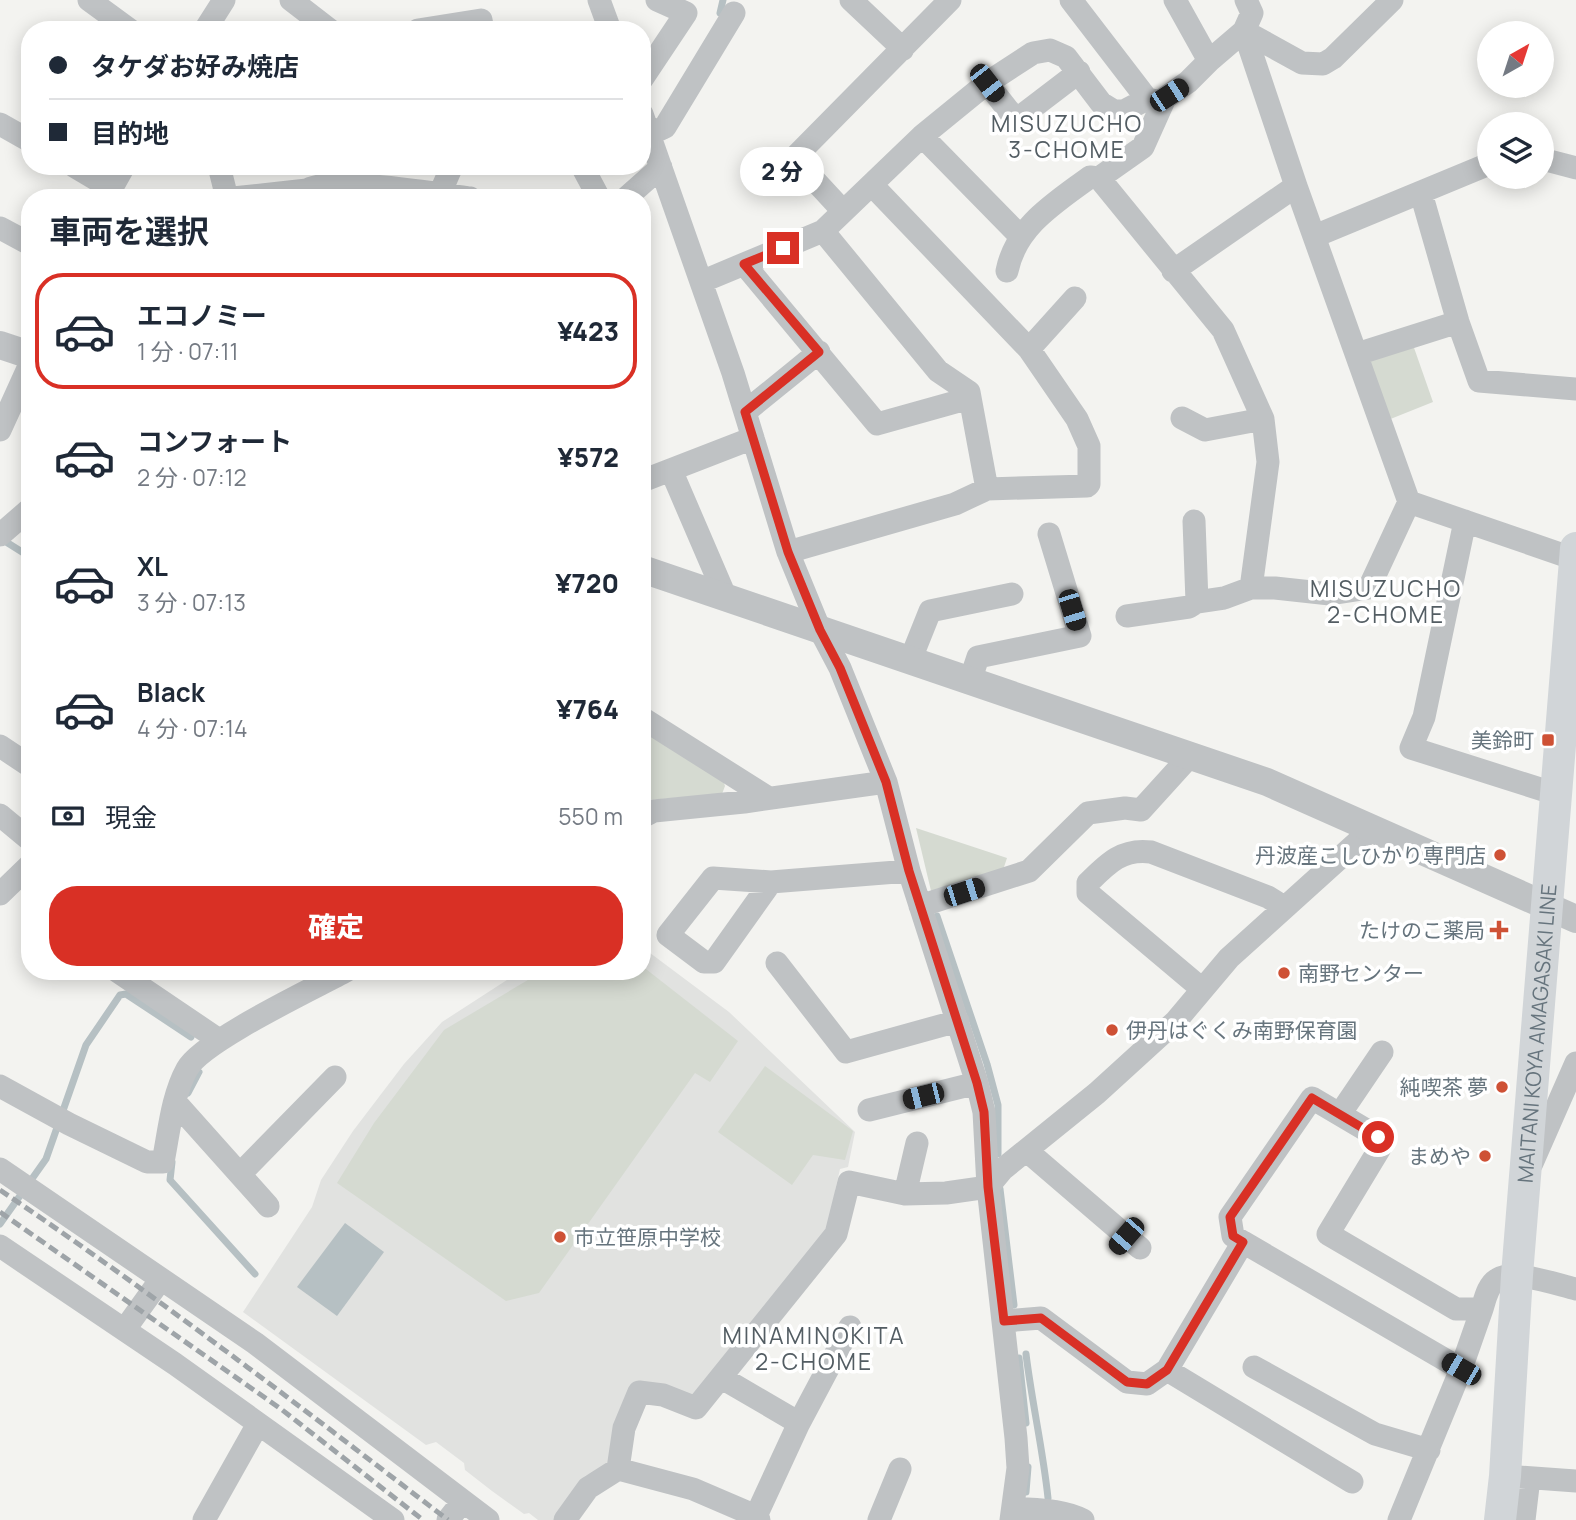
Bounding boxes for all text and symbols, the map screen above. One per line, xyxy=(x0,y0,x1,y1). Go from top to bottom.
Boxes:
north arrow xyxy=(1477,21,1554,98)
map controls xyxy=(1477,21,1554,189)
text: タケダお好み焼店 xyxy=(91,48,299,84)
car xyxy=(966,60,1009,106)
car xyxy=(1146,75,1193,115)
district label: MISUZUCHO 3-CHOME xyxy=(991,107,1143,165)
button: layers xyxy=(1477,112,1554,189)
text: 目的地 xyxy=(91,115,169,151)
callout: 2 分 xyxy=(741,146,825,196)
text: 2 分 xyxy=(761,155,803,187)
text: 車両を選択 xyxy=(49,209,209,253)
route end xyxy=(767,232,799,264)
text: エコノミー xyxy=(137,297,267,333)
icon: car xyxy=(53,300,116,363)
text: ¥423 xyxy=(557,313,619,349)
text: 1 分 · 07:11 xyxy=(137,335,238,367)
text: コンフォート xyxy=(137,423,292,459)
icon: car xyxy=(53,426,116,489)
text: ¥572 xyxy=(557,439,619,475)
text: 2 分 · 07:12 xyxy=(137,461,247,493)
text: XL xyxy=(137,548,168,584)
icon: car xyxy=(53,552,116,615)
text: ¥720 xyxy=(555,565,619,601)
district label: MISUZUCHO 2-CHOME xyxy=(1310,572,1462,630)
text: 3 分 · 07:13 xyxy=(137,586,246,618)
car xyxy=(1056,587,1089,633)
text: Black xyxy=(137,674,205,710)
icon: car xyxy=(53,678,116,741)
text: ¥764 xyxy=(556,691,619,727)
text: 4 分 · 07:14 xyxy=(137,712,248,744)
place label: 美鈴町 xyxy=(1471,726,1534,754)
marker: 美鈴町 xyxy=(1540,732,1556,748)
icon: cash xyxy=(49,797,87,835)
text: 現金 xyxy=(105,799,157,835)
text: 550 m xyxy=(558,800,623,832)
place label: 丹波産こしひかり専門店 xyxy=(1255,841,1486,869)
marker: 丹波産こしひかり専門店 xyxy=(1492,847,1508,863)
car xyxy=(941,876,988,908)
street label: MAITANI KOYA AMAGASAKI LINE xyxy=(1511,883,1563,1184)
button: 確定 xyxy=(49,886,623,966)
place label: たけのこ薬局 xyxy=(1359,916,1485,944)
marker: たけのこ薬局 xyxy=(1491,922,1507,938)
place label: 南野センター xyxy=(1298,959,1424,987)
marker: 南野センター xyxy=(1276,965,1292,981)
place label: 伊丹はぐくみ南野保育園 xyxy=(1126,1016,1358,1044)
marker: 伊丹はぐくみ南野保育園 xyxy=(1104,1022,1120,1038)
place label: 純喫茶 夢 xyxy=(1400,1073,1488,1101)
marker: 純喫茶 夢 xyxy=(1494,1079,1510,1095)
car xyxy=(901,1081,946,1111)
route start xyxy=(1362,1121,1394,1153)
place label: まめや xyxy=(1408,1142,1471,1170)
marker: まめや xyxy=(1477,1148,1493,1164)
car xyxy=(1105,1213,1148,1259)
place label: 市立笹原中学校 xyxy=(574,1223,721,1251)
marker: 市立笹原中学校 xyxy=(552,1229,568,1245)
district label: MINAMINOKITA 2-CHOME xyxy=(723,1319,905,1377)
car xyxy=(1438,1349,1485,1389)

